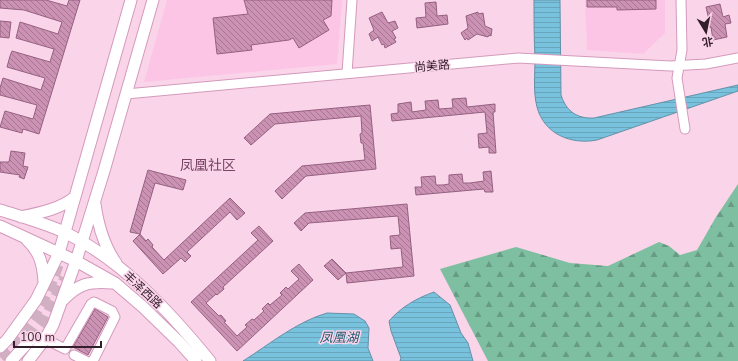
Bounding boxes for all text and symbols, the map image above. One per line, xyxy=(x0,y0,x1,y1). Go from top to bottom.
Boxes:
north arrow xyxy=(686,12,726,52)
text: 北 xyxy=(701,33,714,50)
street label: 尚美路 xyxy=(413,56,451,76)
district label: 凤凰社区 xyxy=(180,156,236,175)
street label: 丰泽西路 xyxy=(120,268,166,312)
scale bar xyxy=(14,323,101,349)
text: 100 m xyxy=(20,329,55,345)
water label: 凤凰湖 xyxy=(319,329,360,347)

